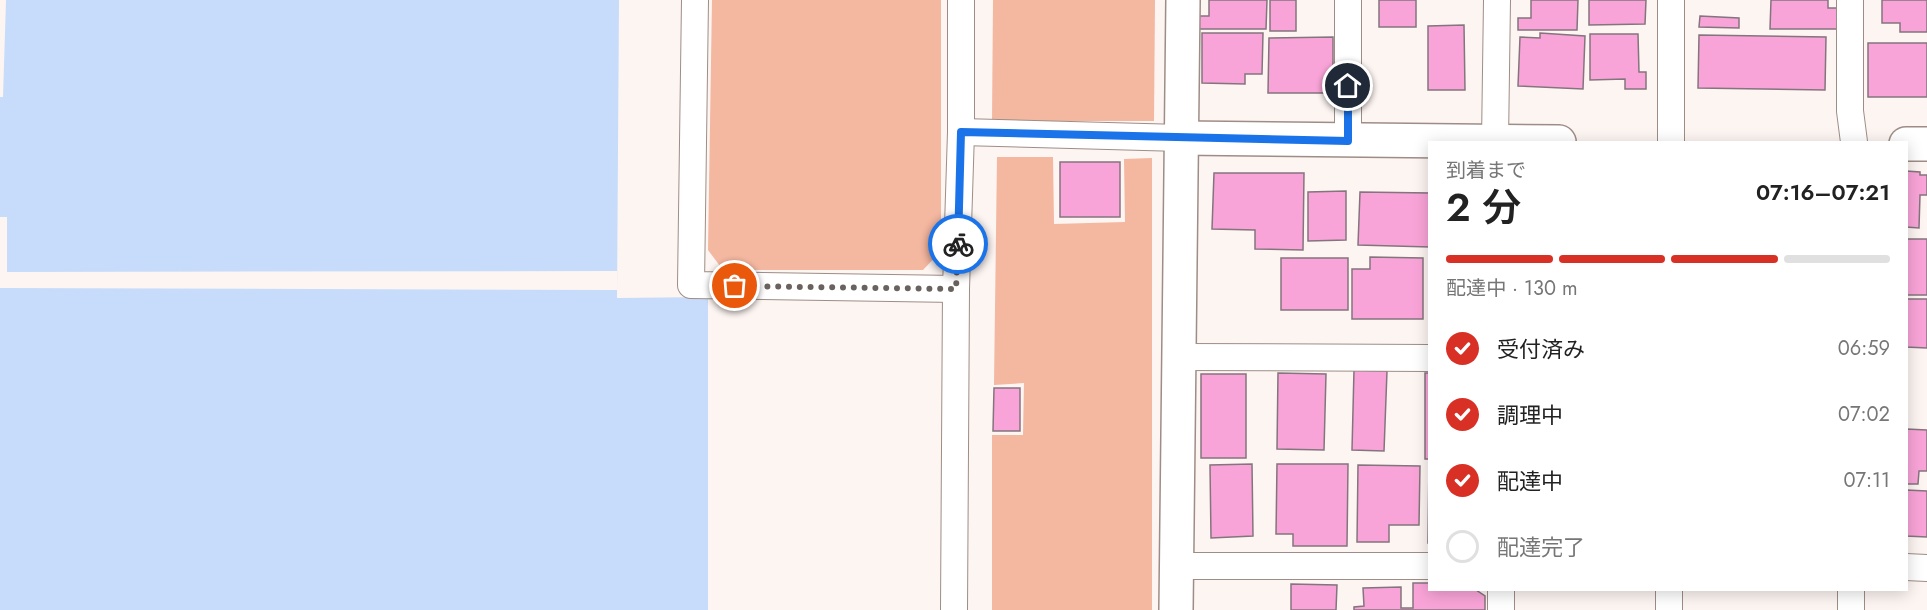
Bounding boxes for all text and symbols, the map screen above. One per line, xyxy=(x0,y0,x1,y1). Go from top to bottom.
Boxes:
pin xyxy=(1322,60,1373,111)
icon: home xyxy=(1331,69,1364,102)
text: 到着まで xyxy=(1446,156,1526,185)
text: 07:16–07:21 xyxy=(1756,176,1890,208)
text: 2 分 xyxy=(1446,179,1521,236)
courier xyxy=(928,214,988,274)
icon: bike xyxy=(942,228,975,261)
pin xyxy=(709,260,760,311)
icon: bag xyxy=(718,269,751,302)
text: 配達中 · 130 m xyxy=(1446,274,1578,303)
icon: check xyxy=(1446,332,1479,365)
text: 受付済み xyxy=(1497,333,1585,365)
text: 06:59 xyxy=(1838,334,1890,363)
icon: check xyxy=(1446,398,1479,431)
text: 調理中 xyxy=(1497,399,1563,431)
text: 07:02 xyxy=(1838,400,1890,429)
icon: check xyxy=(1446,464,1479,497)
text: 配達中 xyxy=(1497,465,1563,497)
text: 07:11 xyxy=(1844,466,1890,495)
text: 配達完了 xyxy=(1497,531,1585,563)

